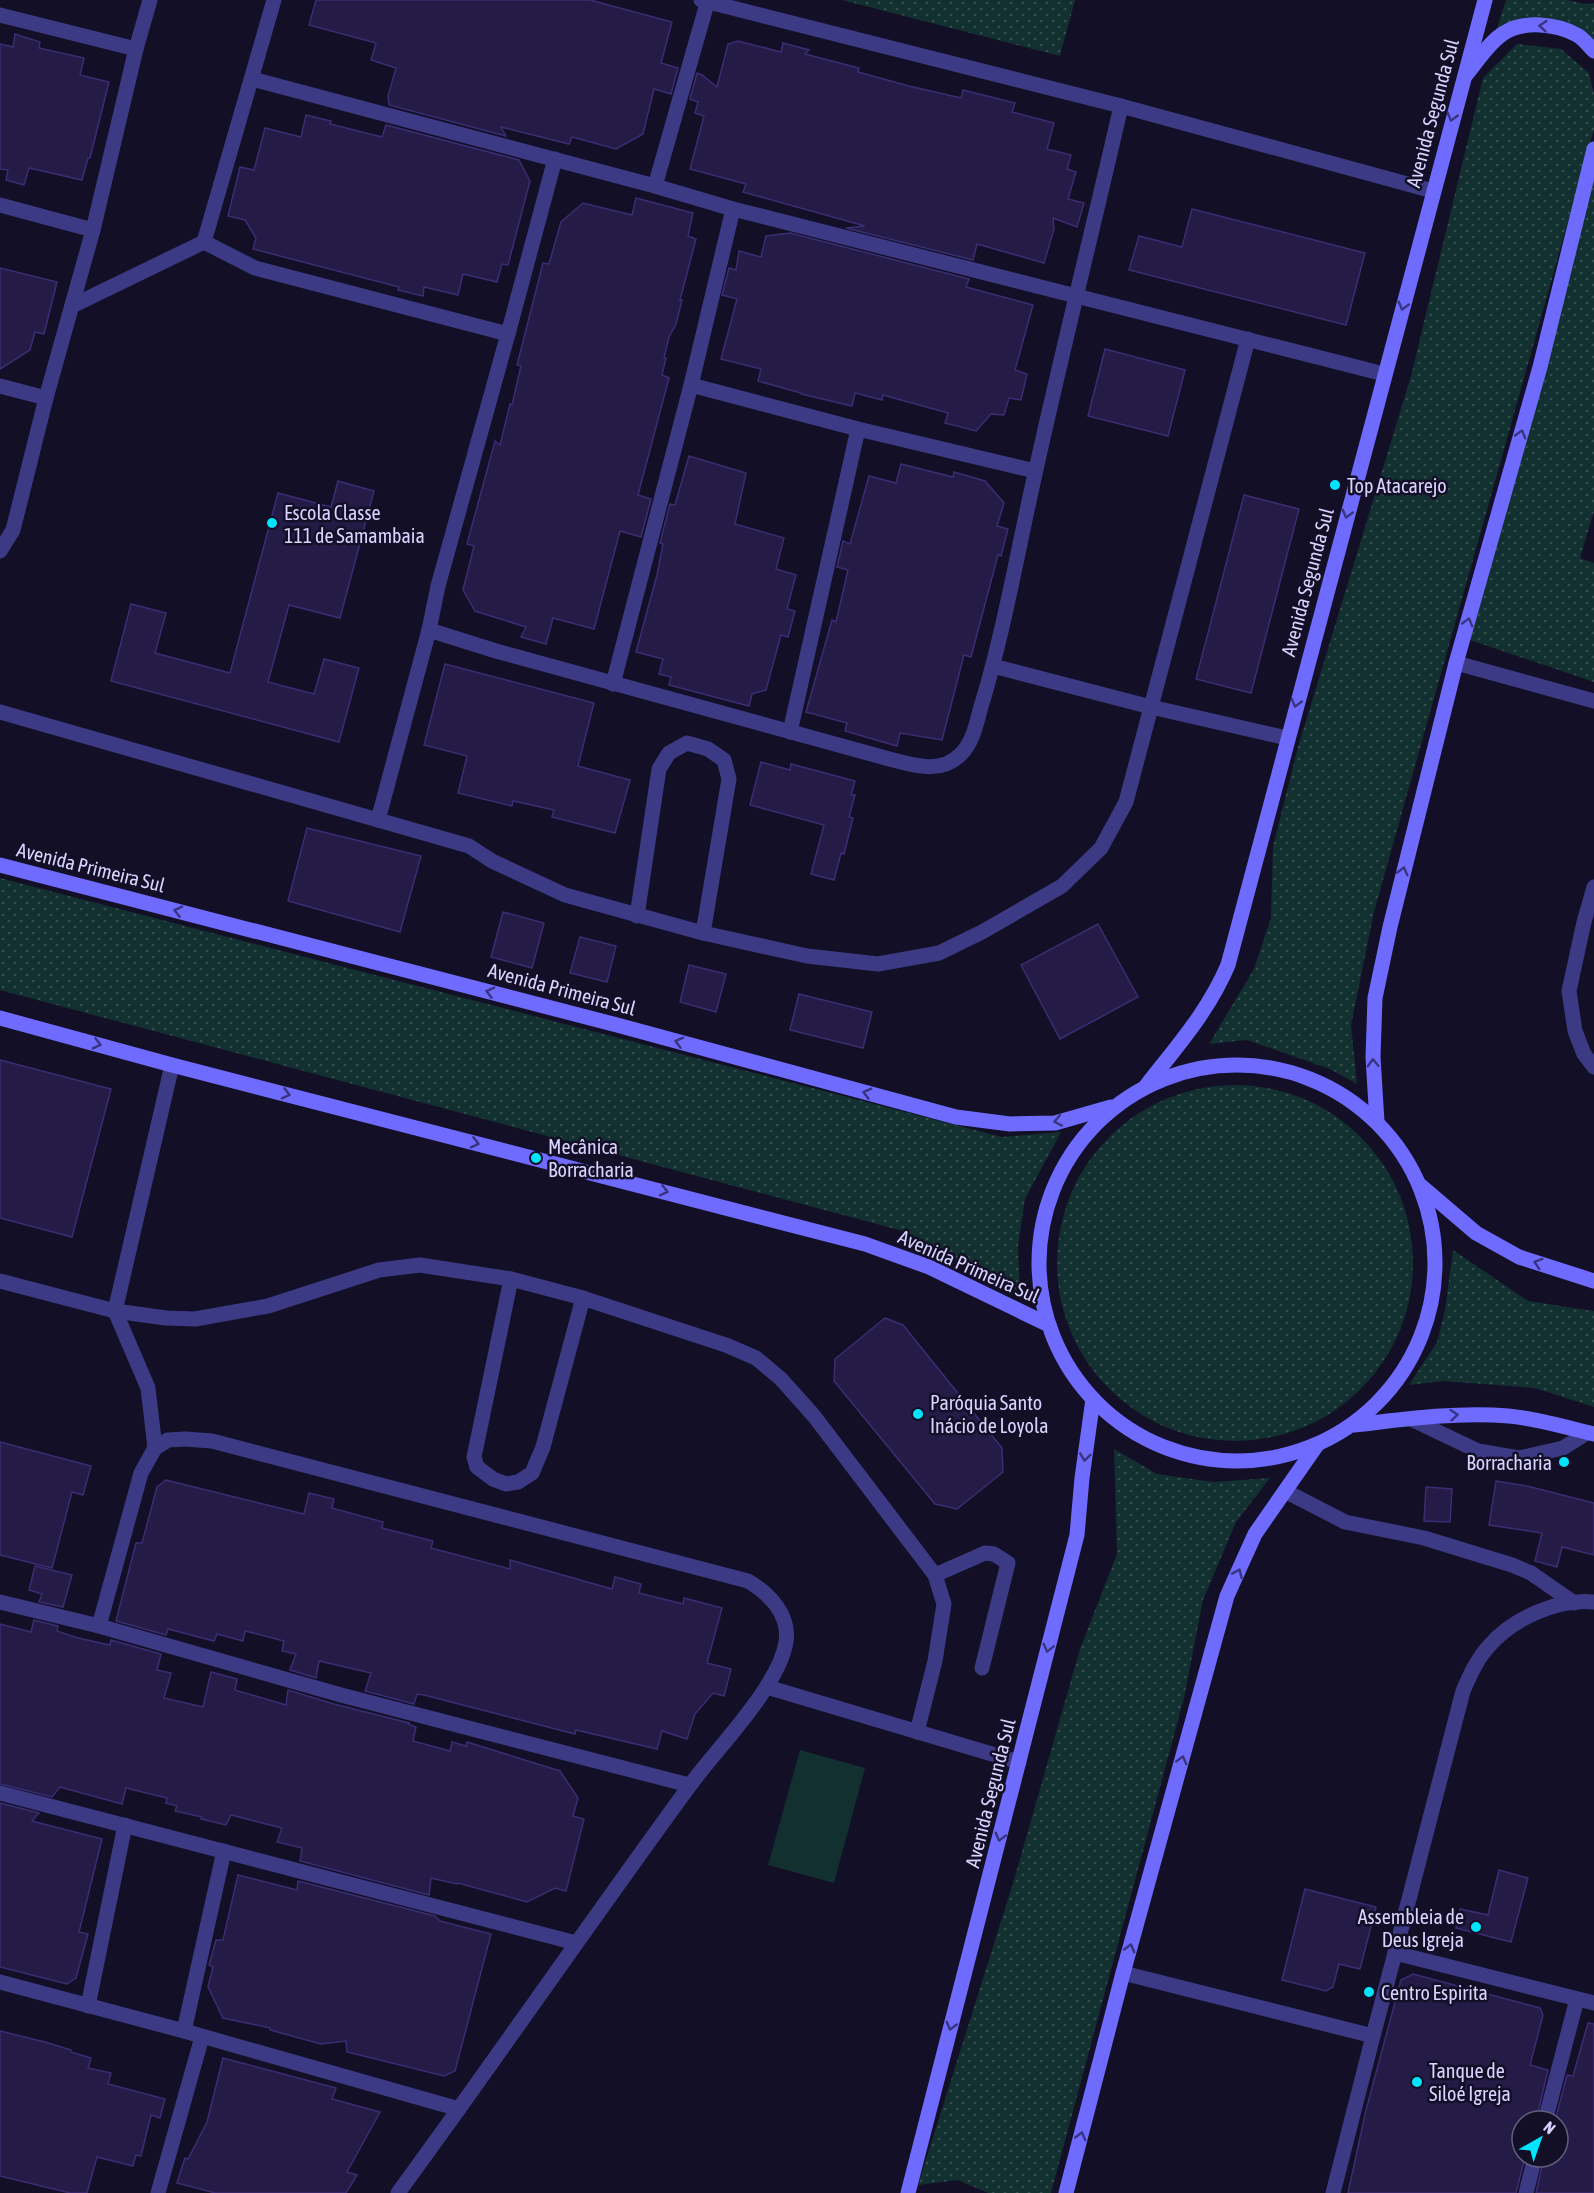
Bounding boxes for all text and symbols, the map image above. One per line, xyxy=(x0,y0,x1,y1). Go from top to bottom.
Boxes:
one-way arrow xyxy=(1539,20,1548,33)
street label: Avenida Segunda Sul xyxy=(1401,35,1463,190)
one-way arrow xyxy=(1447,112,1460,122)
one-way arrow xyxy=(1397,301,1410,311)
one-way arrow xyxy=(1514,429,1526,440)
place label: Top Atacarejo xyxy=(1347,474,1447,497)
marker: Top Atacarejo xyxy=(1328,478,1342,492)
place label: Escola Classe 111 de Samambaia xyxy=(284,501,425,547)
street label: Avenida Segunda Sul xyxy=(1276,504,1338,659)
one-way arrow xyxy=(1341,509,1354,519)
marker: Escola Classe 111 de Samambaia xyxy=(265,516,279,530)
one-way arrow xyxy=(1460,617,1473,627)
one-way arrow xyxy=(1291,697,1303,708)
street label: Avenida Primeira Sul xyxy=(14,837,168,897)
one-way arrow xyxy=(1396,867,1409,877)
one-way arrow xyxy=(173,905,183,918)
street label: Avenida Primeira Sul xyxy=(486,958,639,1020)
one-way arrow xyxy=(485,986,495,999)
one-way arrow xyxy=(674,1036,684,1049)
one-way arrow xyxy=(91,1037,102,1049)
one-way arrow xyxy=(1367,1059,1380,1068)
one-way arrow xyxy=(280,1087,291,1099)
one-way arrow xyxy=(862,1087,872,1100)
one-way arrow xyxy=(1053,1115,1063,1127)
one-way arrow xyxy=(470,1135,480,1148)
place label: Mecânica Borracharia xyxy=(548,1135,634,1181)
marker: Mecânica Borracharia xyxy=(529,1151,543,1165)
one-way arrow xyxy=(658,1184,668,1197)
street label: Avenida Primeira Sul xyxy=(895,1225,1044,1308)
one-way arrow xyxy=(1533,1258,1544,1271)
place label: Paróquia Santo Inácio de Loyola xyxy=(930,1391,1049,1437)
marker: Paróquia Santo Inácio de Loyola xyxy=(911,1407,925,1421)
one-way arrow xyxy=(1450,1409,1459,1422)
place label: Borracharia xyxy=(1466,1451,1552,1474)
one-way arrow xyxy=(1079,1452,1091,1461)
marker: Borracharia xyxy=(1557,1455,1571,1469)
one-way arrow xyxy=(1230,1568,1242,1579)
one-way arrow xyxy=(1043,1643,1056,1653)
street label: Avenida Segunda Sul xyxy=(960,1715,1020,1870)
one-way arrow xyxy=(1175,1755,1187,1766)
one-way arrow xyxy=(995,1831,1007,1842)
place label: Assembleia de Deus Igreja xyxy=(1358,1905,1464,1951)
marker: Assembleia de Deus Igreja xyxy=(1469,1920,1483,1934)
one-way arrow xyxy=(1123,1943,1136,1953)
place label: Centro Espirita xyxy=(1381,1981,1488,2004)
marker: Centro Espirita xyxy=(1362,1985,1376,1999)
one-way arrow xyxy=(946,2020,958,2030)
place label: Tanque de Siloé Igreja xyxy=(1429,2059,1511,2105)
marker: Tanque de Siloé Igreja xyxy=(1410,2075,1424,2089)
north arrow xyxy=(1510,2109,1570,2169)
text: N xyxy=(1540,2118,1559,2137)
one-way arrow xyxy=(1074,2132,1086,2142)

